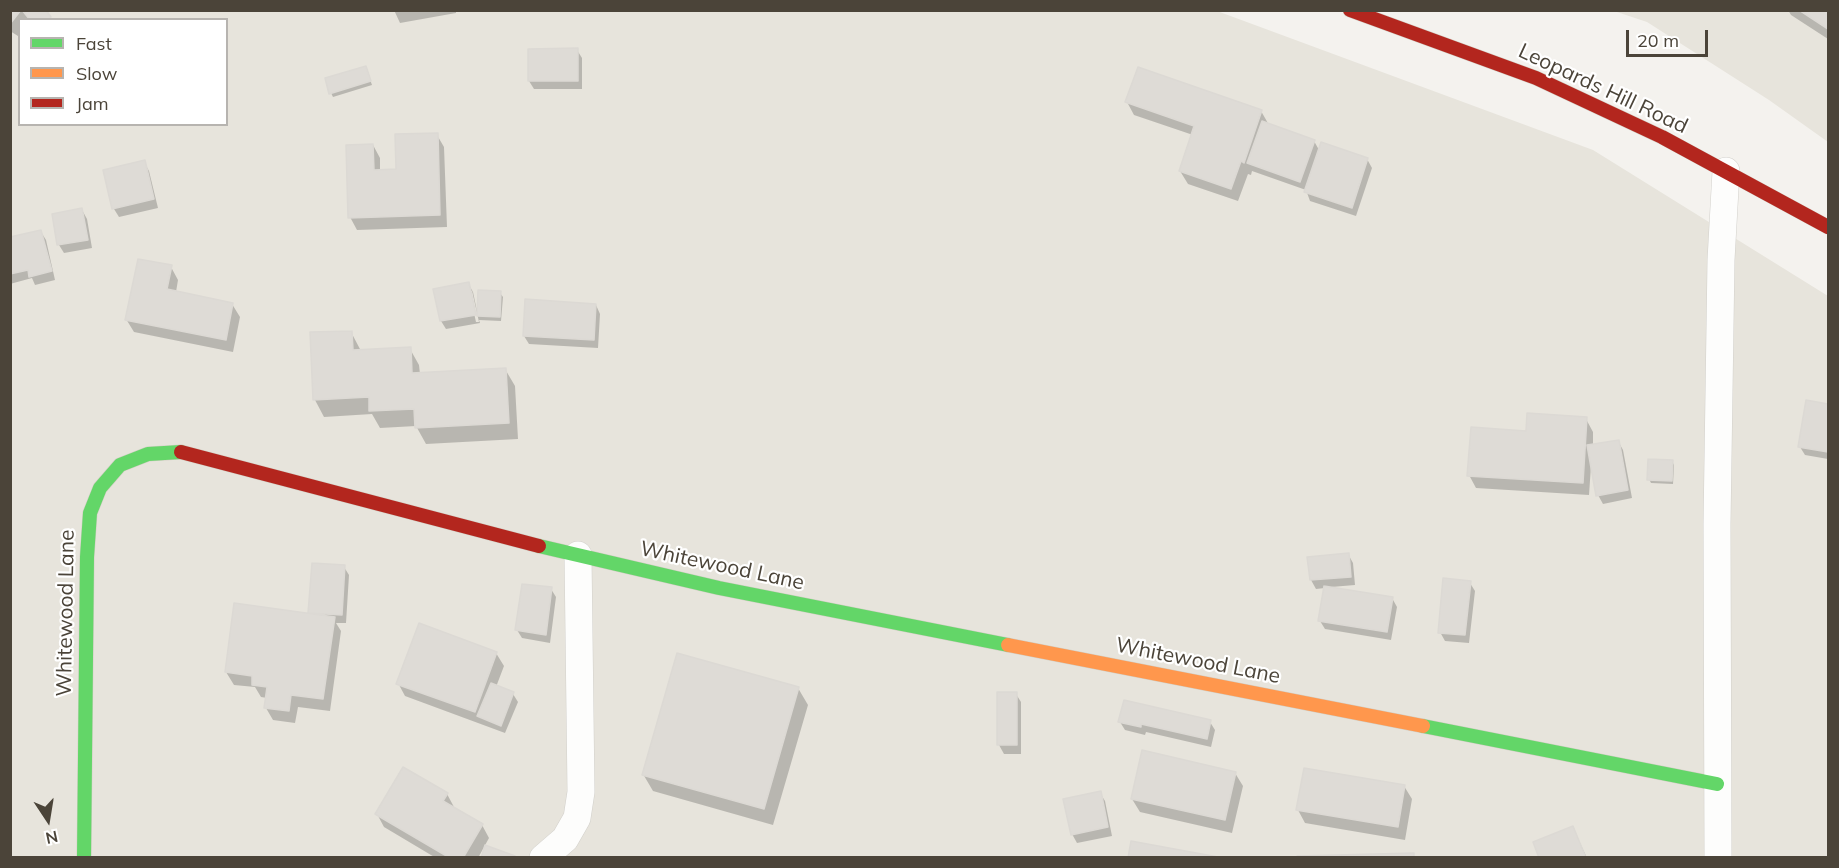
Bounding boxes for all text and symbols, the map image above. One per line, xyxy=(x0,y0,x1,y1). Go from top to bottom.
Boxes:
legend xyxy=(18,18,228,126)
scale bar xyxy=(1629,18,1712,56)
text: 20 m xyxy=(1637,29,1679,52)
text: Fast xyxy=(76,32,112,55)
street label: Leopards Hill Road xyxy=(1514,39,1692,139)
text: Slow xyxy=(76,62,117,85)
text: Jam xyxy=(76,92,109,115)
street label: Whitewood Lane xyxy=(52,529,80,697)
street label: Whitewood Lane xyxy=(638,536,806,596)
street label: Whitewood Lane xyxy=(1114,633,1282,689)
north arrow xyxy=(18,790,78,850)
text: N xyxy=(44,827,60,849)

